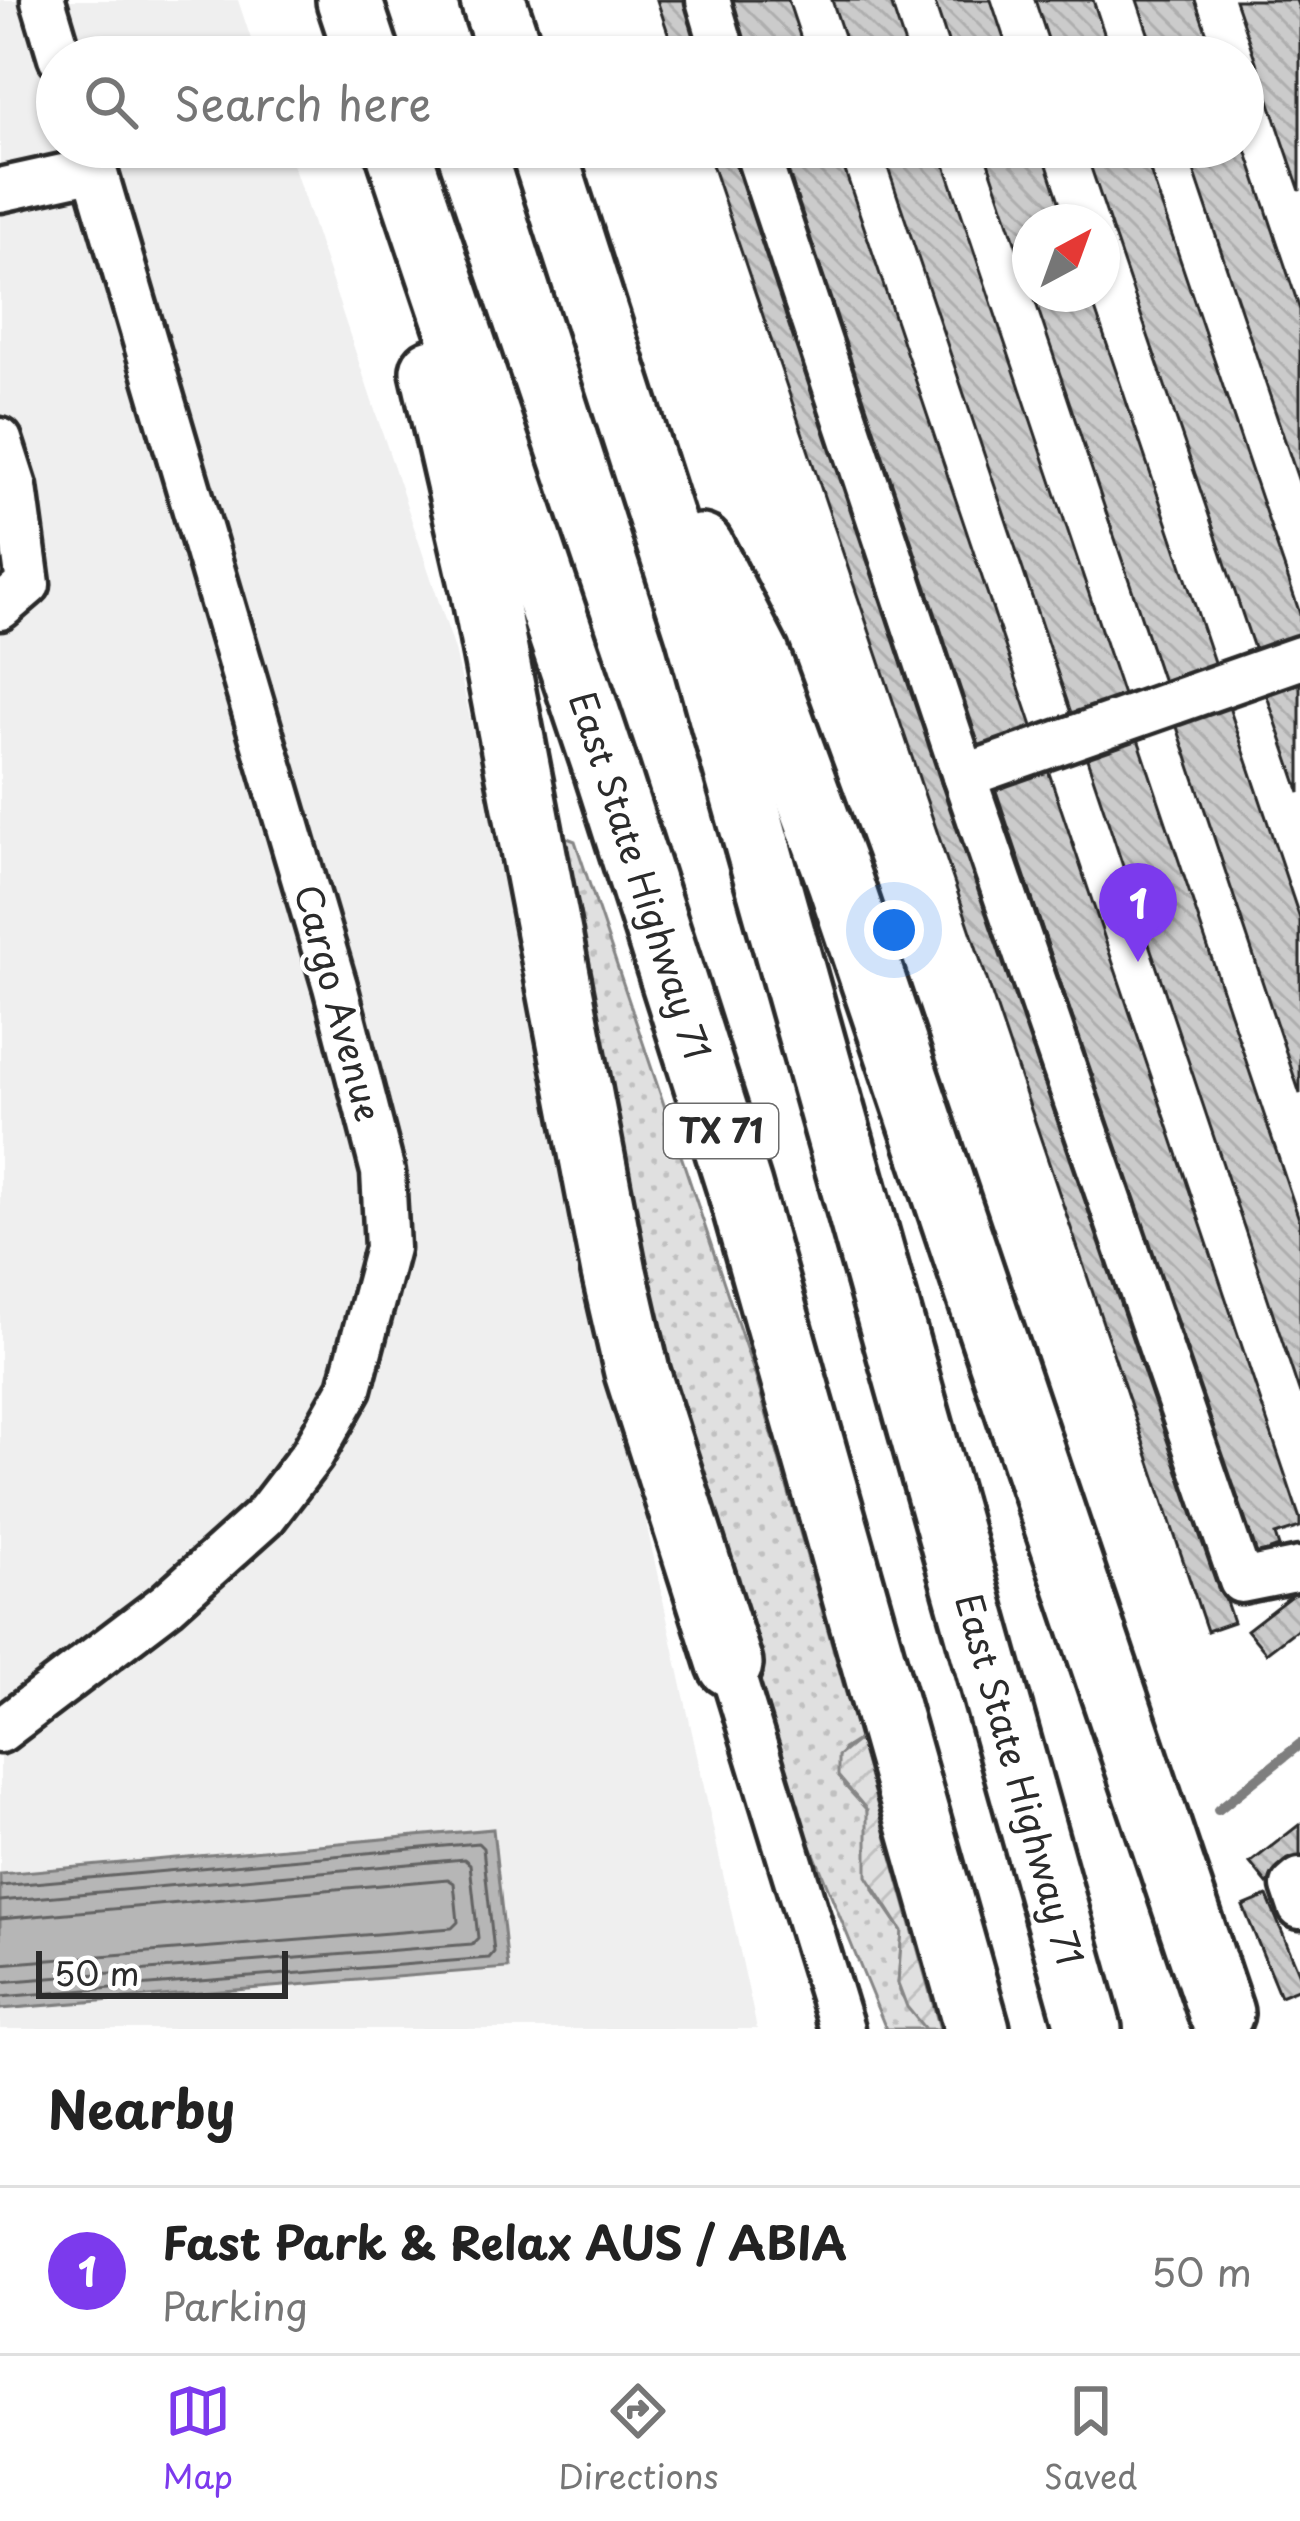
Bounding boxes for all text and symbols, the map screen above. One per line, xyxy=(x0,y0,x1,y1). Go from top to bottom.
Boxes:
search box xyxy=(36,36,1264,168)
text: Search here xyxy=(174,68,431,136)
icon: search xyxy=(78,69,144,135)
north arrow xyxy=(1012,204,1120,312)
street label: East State Highway 71 xyxy=(557,684,726,1066)
pin: 1 xyxy=(1099,863,1177,962)
street label: Cargo Avenue xyxy=(282,878,397,1127)
your location xyxy=(864,900,924,960)
road number: TX 71 xyxy=(664,1104,778,1158)
street label: East State Highway 71 xyxy=(943,1587,1099,1971)
scale bar xyxy=(36,1945,288,1998)
text: 50 m xyxy=(54,1947,140,1997)
text: Nearby xyxy=(48,2069,235,2146)
text: Fast Park & Relax AUS / ABIA xyxy=(162,2207,847,2275)
text: 1 xyxy=(78,2241,96,2300)
text: 50 m xyxy=(1151,2241,1252,2300)
text: Parking xyxy=(162,2275,308,2334)
tab: Map xyxy=(163,2378,233,2500)
tab: Directions xyxy=(558,2378,719,2500)
tab: Saved xyxy=(1044,2378,1137,2500)

